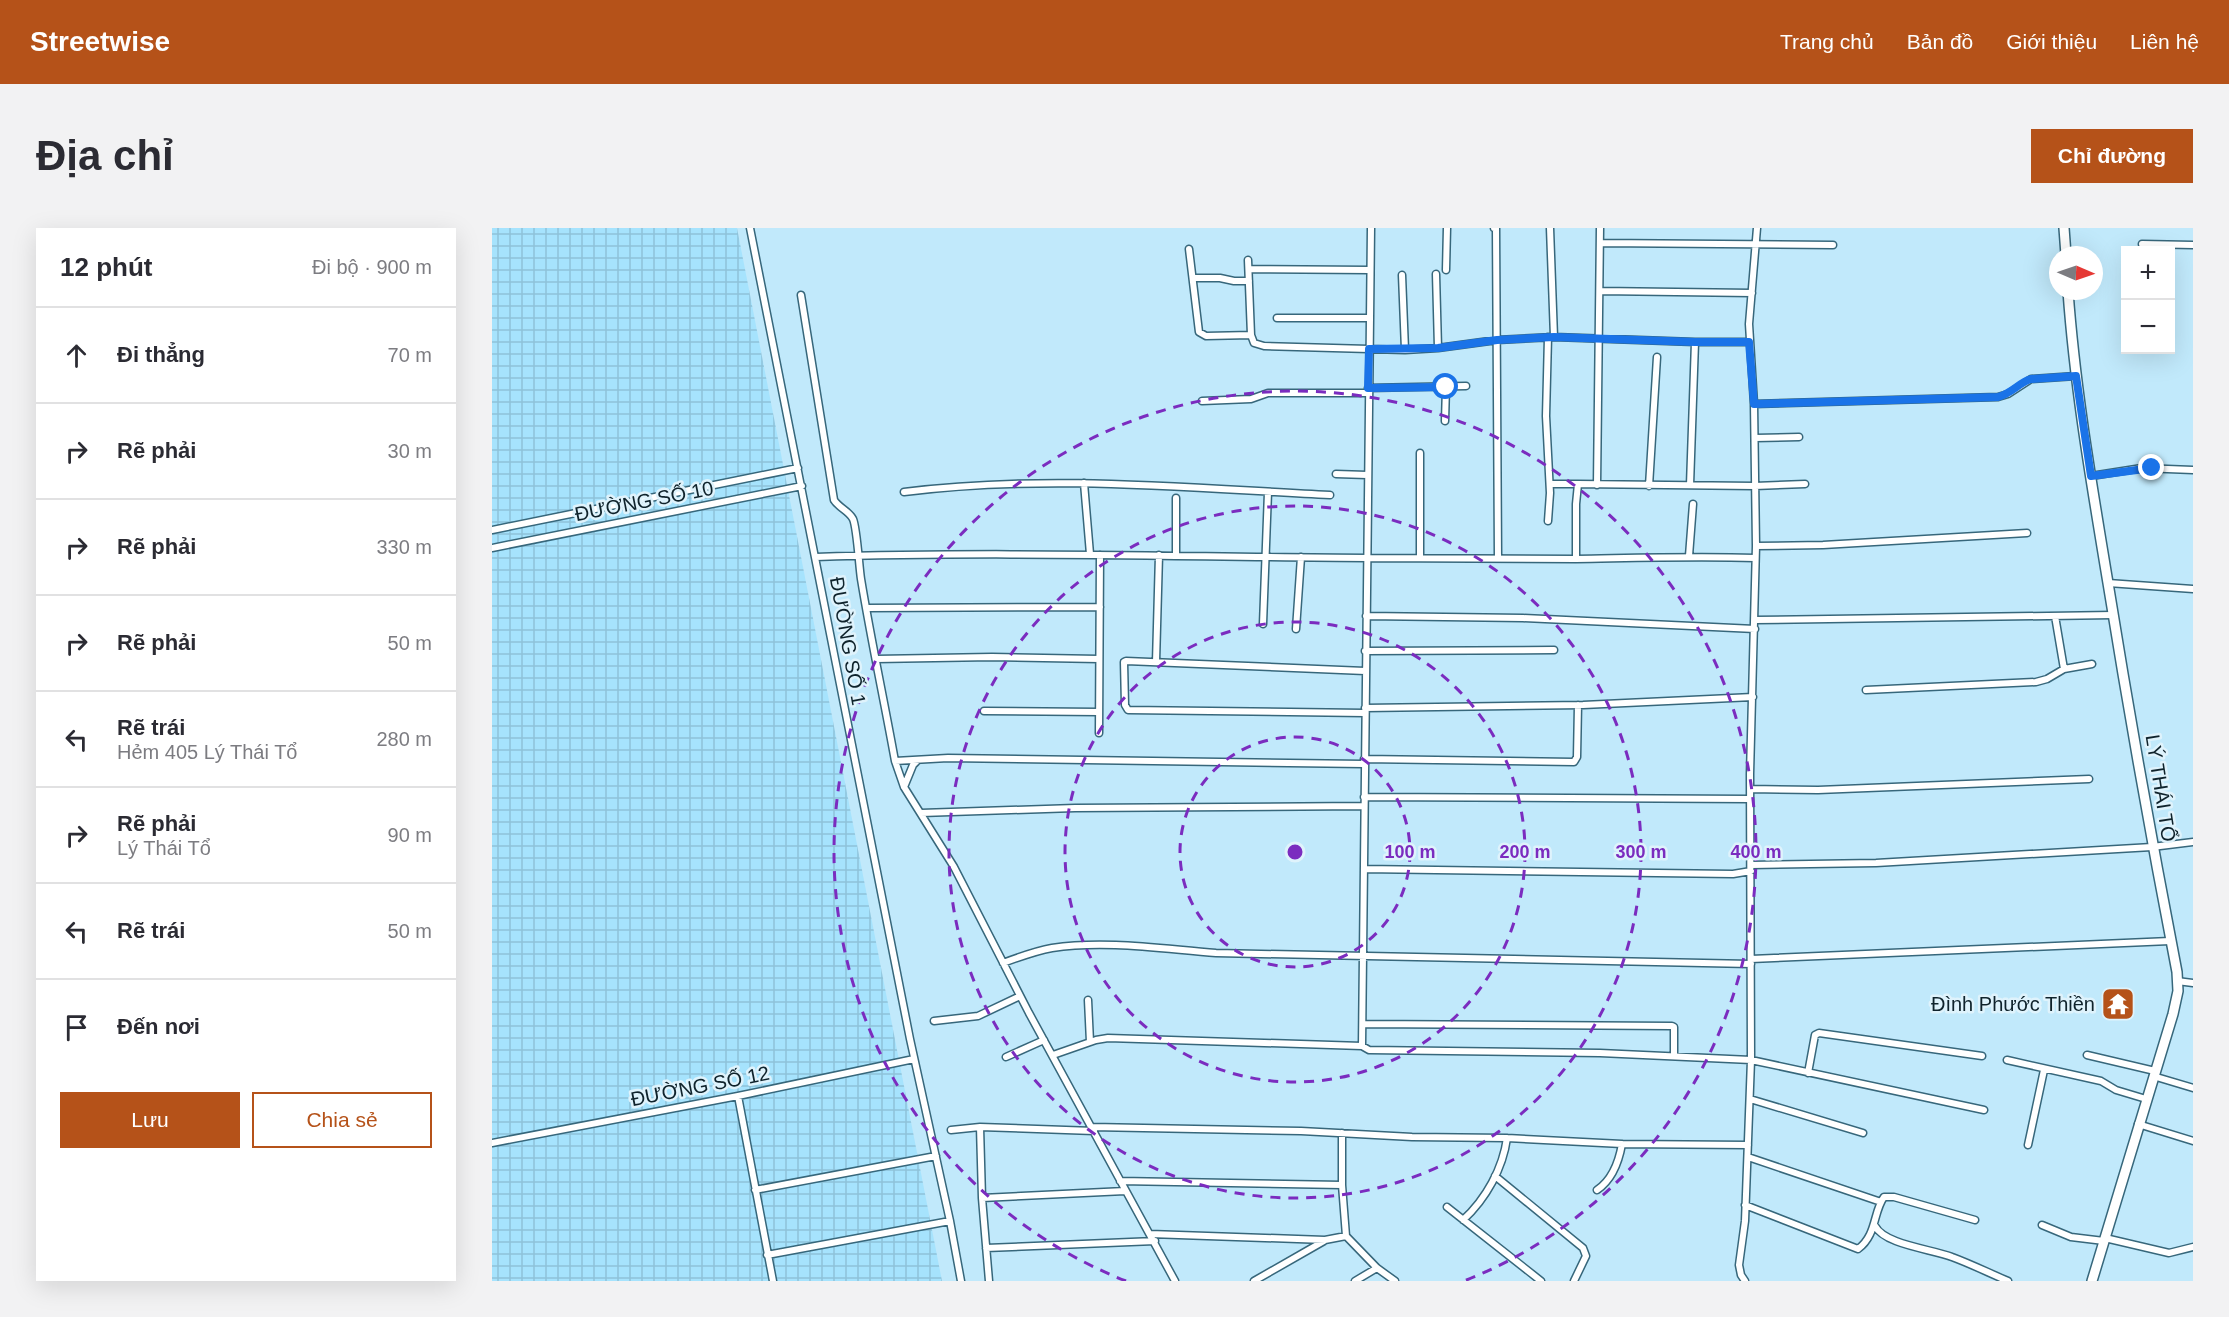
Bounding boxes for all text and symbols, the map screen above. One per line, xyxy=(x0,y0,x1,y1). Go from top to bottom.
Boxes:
text: Streetwise xyxy=(30,26,170,57)
text: Trang chủ xyxy=(1780,30,1874,53)
text: Bản đồ xyxy=(1907,30,1973,53)
text: Giới thiệu xyxy=(2006,30,2097,53)
text: Liên hệ xyxy=(2130,30,2199,53)
button: Chỉ đường xyxy=(2031,129,2193,183)
text: Địa chỉ xyxy=(36,132,174,179)
north arrow xyxy=(2049,246,2103,300)
map controls xyxy=(2121,246,2175,354)
button: + xyxy=(2121,246,2175,300)
text: 12 phút xyxy=(60,252,152,282)
text: Đi bộ · 900 m xyxy=(312,256,432,278)
button: − xyxy=(2121,300,2175,354)
icon: ahead xyxy=(60,339,93,372)
text: Đi thẳng xyxy=(117,342,205,367)
text: 70 m xyxy=(388,344,432,366)
route start xyxy=(1432,373,1458,399)
icon: right xyxy=(60,435,93,468)
text: Rẽ phải xyxy=(117,438,196,463)
text: 30 m xyxy=(388,440,432,462)
route end xyxy=(2138,454,2164,480)
street label: ĐƯỜNG SỐ 10 xyxy=(573,476,715,525)
icon: right xyxy=(60,531,93,564)
text: Rẽ phải xyxy=(117,534,196,559)
text: 330 m xyxy=(376,536,432,558)
street label: ĐƯỜNG SỐ 1 xyxy=(826,575,871,707)
icon: right xyxy=(60,627,93,660)
text: Rẽ phải xyxy=(117,630,196,655)
text: 50 m xyxy=(388,632,432,654)
text: Rẽ trái xyxy=(117,715,185,740)
icon: left xyxy=(60,723,93,756)
text: 280 m xyxy=(376,728,432,750)
street label: LÝ THÁI TỔ xyxy=(2142,733,2181,843)
text: Hẻm 405 Lý Thái Tổ xyxy=(117,741,297,763)
text: Rẽ phải xyxy=(117,811,196,836)
icon: right xyxy=(60,819,93,852)
text: 90 m xyxy=(388,824,432,846)
text: Lý Thái Tổ xyxy=(117,837,211,859)
centre of rings xyxy=(1285,842,1305,862)
text: 100 m xyxy=(1384,842,1436,862)
text: 200 m xyxy=(1499,842,1551,862)
text: 300 m xyxy=(1615,842,1667,862)
text: 400 m xyxy=(1730,842,1782,862)
icon: left xyxy=(60,915,93,948)
text: Rẽ trái xyxy=(117,918,185,943)
text: 50 m xyxy=(388,920,432,942)
temple icon: Đình Phước Thiền xyxy=(2100,986,2136,1022)
place label: Đình Phước Thiền xyxy=(1931,993,2095,1015)
icon: arrive xyxy=(60,1011,93,1044)
text: Đến nơi xyxy=(117,1014,200,1039)
street label: ĐƯỜNG SỐ 12 xyxy=(629,1061,771,1110)
button: Lưu xyxy=(60,1092,240,1148)
button: Chia sẻ xyxy=(252,1092,432,1148)

